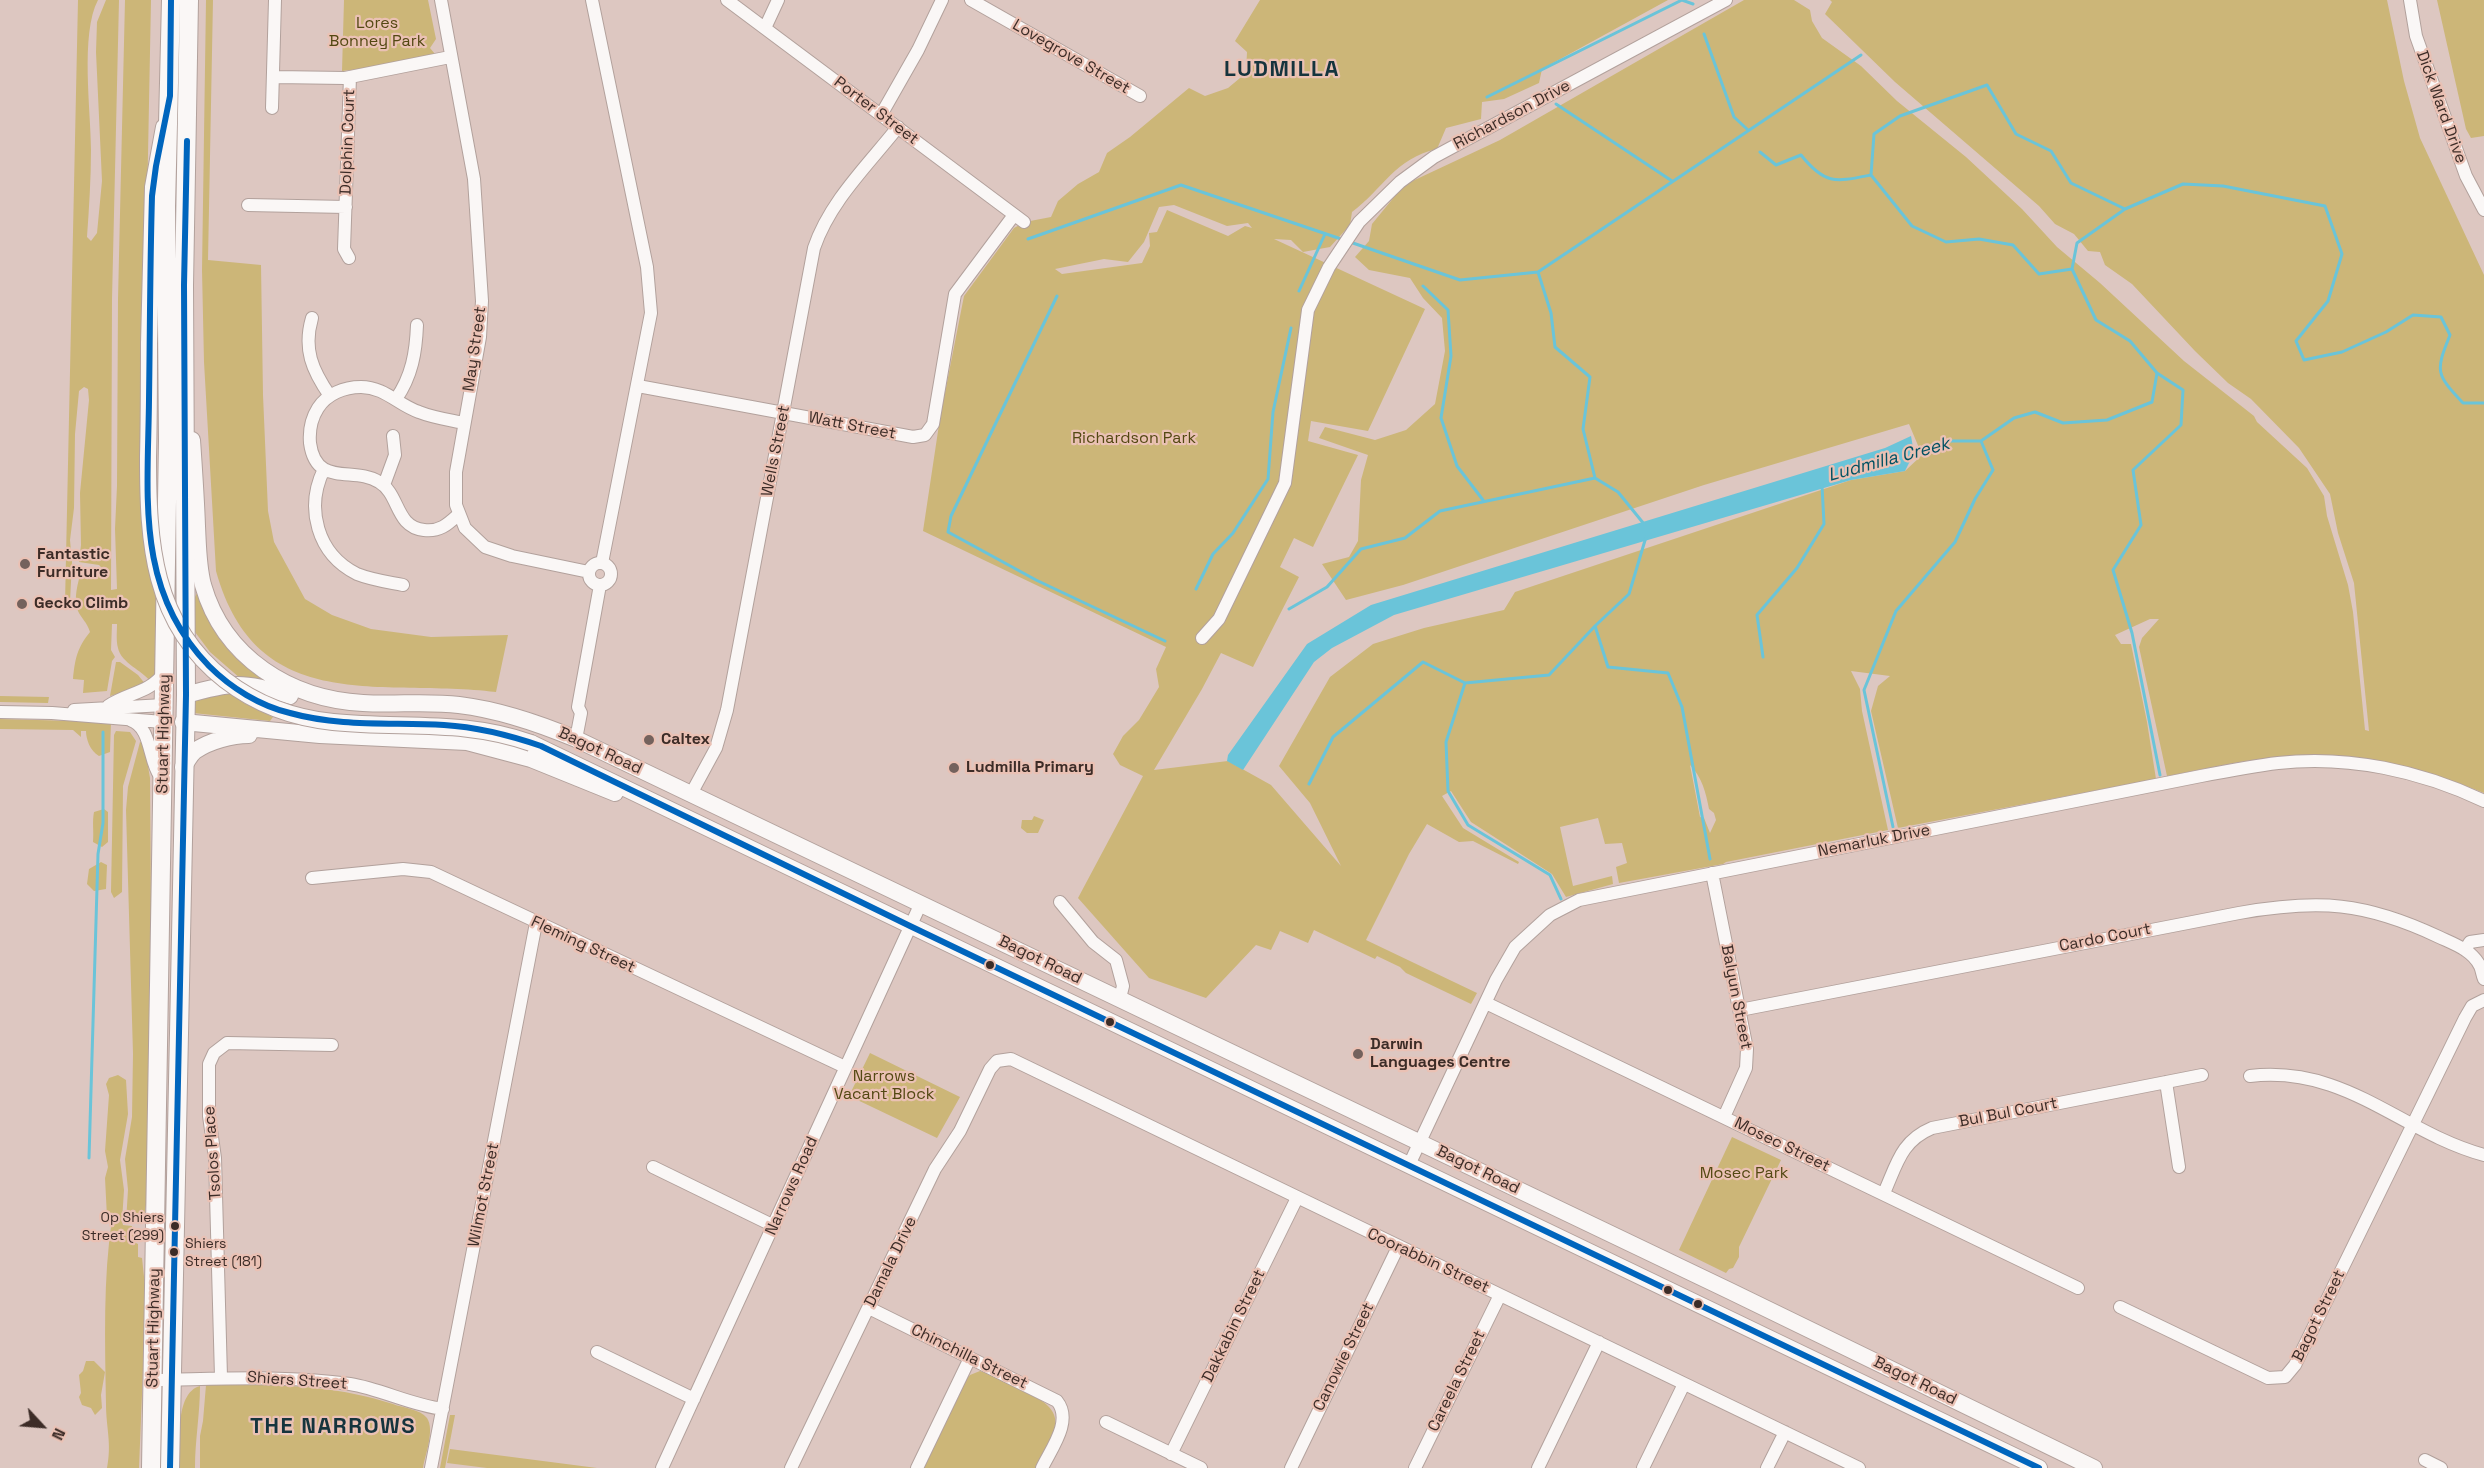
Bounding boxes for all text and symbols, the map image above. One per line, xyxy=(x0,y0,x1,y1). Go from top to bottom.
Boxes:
park label: Lores Bonney Park xyxy=(329,14,425,52)
street label: Lovegrove Street xyxy=(1009,16,1133,98)
street label: Dick Ward Drive xyxy=(2412,48,2470,166)
district label: LUDMILLA xyxy=(1224,57,1340,83)
street label: Porter Street xyxy=(830,73,922,149)
street label: Richardson Drive xyxy=(1450,76,1574,154)
street label: Dolphin Court xyxy=(337,89,359,195)
street label: May Street xyxy=(460,305,490,393)
street label: Wells Street xyxy=(758,404,794,498)
street label: Watt Street xyxy=(807,408,897,444)
park label: Richardson Park xyxy=(1072,429,1196,449)
water label: Ludmilla Creek xyxy=(1826,433,1952,487)
place label: Fantastic Furniture xyxy=(37,545,110,583)
marker: Fantastic Furniture xyxy=(18,557,32,571)
place label: Gecko Climb xyxy=(34,594,128,614)
marker: Gecko Climb xyxy=(15,597,29,611)
street label: Stuart Highway xyxy=(153,674,175,794)
street label: Bagot Road xyxy=(555,723,645,779)
place label: Caltex xyxy=(661,730,710,750)
marker: Caltex xyxy=(642,733,656,747)
place label: Ludmilla Primary xyxy=(966,758,1094,778)
marker: Ludmilla Primary xyxy=(947,761,961,775)
street label: Nemarluk Drive xyxy=(1816,821,1932,861)
street label: Fleming Street xyxy=(528,912,638,978)
street label: Cardo Court xyxy=(2058,920,2152,956)
street label: Bagot Road xyxy=(995,932,1085,988)
street label: Balyun Street xyxy=(1716,943,1756,1051)
unlabelled marker xyxy=(984,959,996,971)
unlabelled marker xyxy=(1104,1016,1116,1028)
place label: Darwin Languages Centre xyxy=(1370,1035,1511,1073)
marker: Darwin Languages Centre xyxy=(1351,1047,1365,1061)
park label: Narrows Vacant Block xyxy=(834,1067,934,1105)
street label: Bul Bul Court xyxy=(1957,1094,2059,1132)
street label: Tsolos Place xyxy=(200,1105,226,1201)
street label: Mosec Street xyxy=(1731,1114,1833,1176)
street label: Narrows Road xyxy=(762,1134,822,1238)
street label: Wilmot Street xyxy=(465,1141,503,1249)
street label: Bagot Road xyxy=(1433,1142,1523,1198)
park label: Mosec Park xyxy=(1700,1164,1788,1184)
place label: Op Shiers Street (299) xyxy=(82,1210,164,1242)
street label: Damala Drive xyxy=(861,1214,921,1310)
marker: Op Shiers Street (299) xyxy=(169,1220,181,1232)
street label: Coorabbin Street xyxy=(1364,1224,1492,1298)
place label: Shiers Street (181) xyxy=(185,1236,262,1268)
marker: Shiers Street (181) xyxy=(168,1246,180,1258)
street label: Dakkabin Street xyxy=(1198,1266,1270,1386)
street label: Bagot Street xyxy=(2289,1267,2349,1365)
street label: Stuart Highway xyxy=(143,1268,165,1388)
unlabelled marker xyxy=(1662,1284,1674,1296)
unlabelled marker xyxy=(1692,1298,1704,1310)
street label: Canowie Street xyxy=(1309,1300,1379,1414)
street label: Chinchilla Street xyxy=(908,1321,1030,1393)
street label: Careela Street xyxy=(1424,1327,1490,1435)
street label: Bagot Road xyxy=(1870,1353,1960,1409)
street label: Shiers Street xyxy=(246,1368,348,1394)
north arrow xyxy=(12,1396,72,1456)
district label: THE NARROWS xyxy=(250,1414,416,1440)
text: N xyxy=(47,1425,70,1444)

